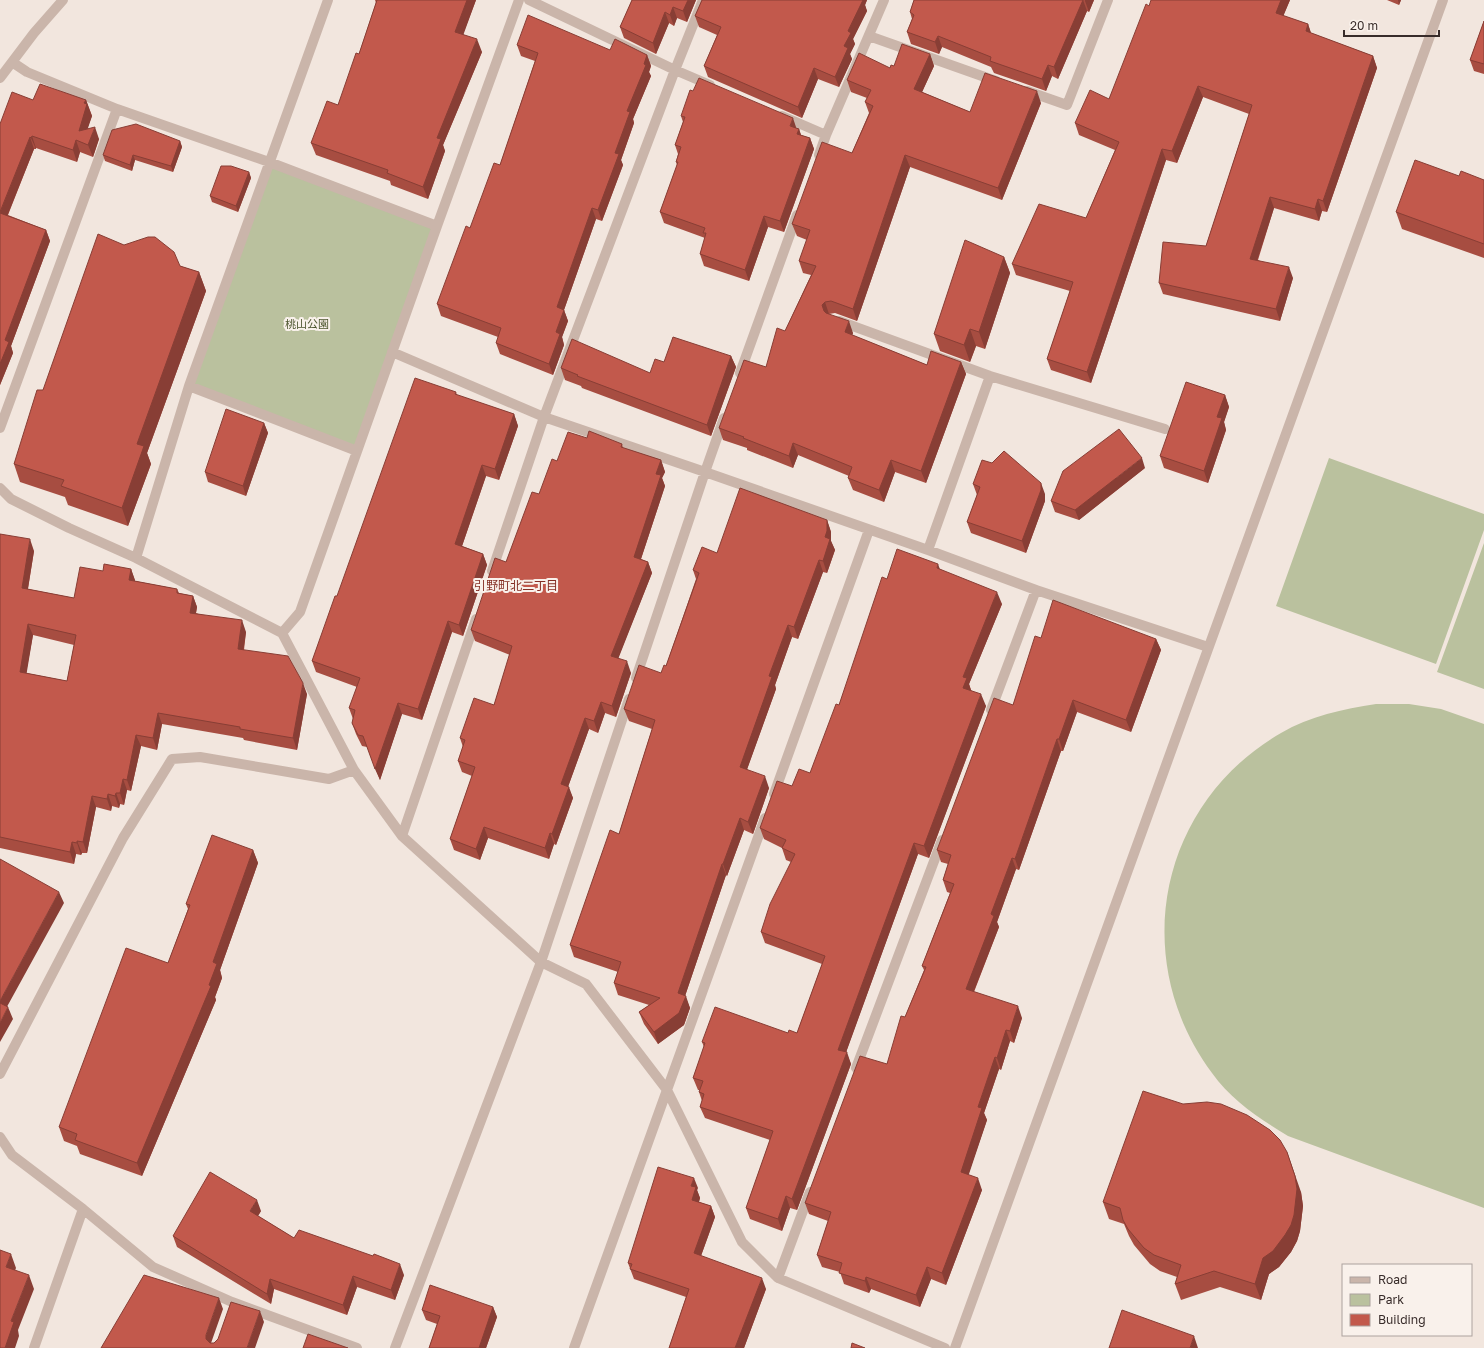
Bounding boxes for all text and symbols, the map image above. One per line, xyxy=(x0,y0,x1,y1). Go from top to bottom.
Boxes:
scale bar xyxy=(1344,12,1439,38)
text: 20 m xyxy=(1350,18,1378,33)
park label: 桃山公園 xyxy=(285,317,329,330)
district label: 引野町北二丁目 xyxy=(474,578,558,593)
legend xyxy=(1342,1264,1472,1336)
text: Road xyxy=(1378,1272,1407,1287)
text: Park xyxy=(1378,1292,1404,1307)
text: Building xyxy=(1378,1312,1426,1327)

